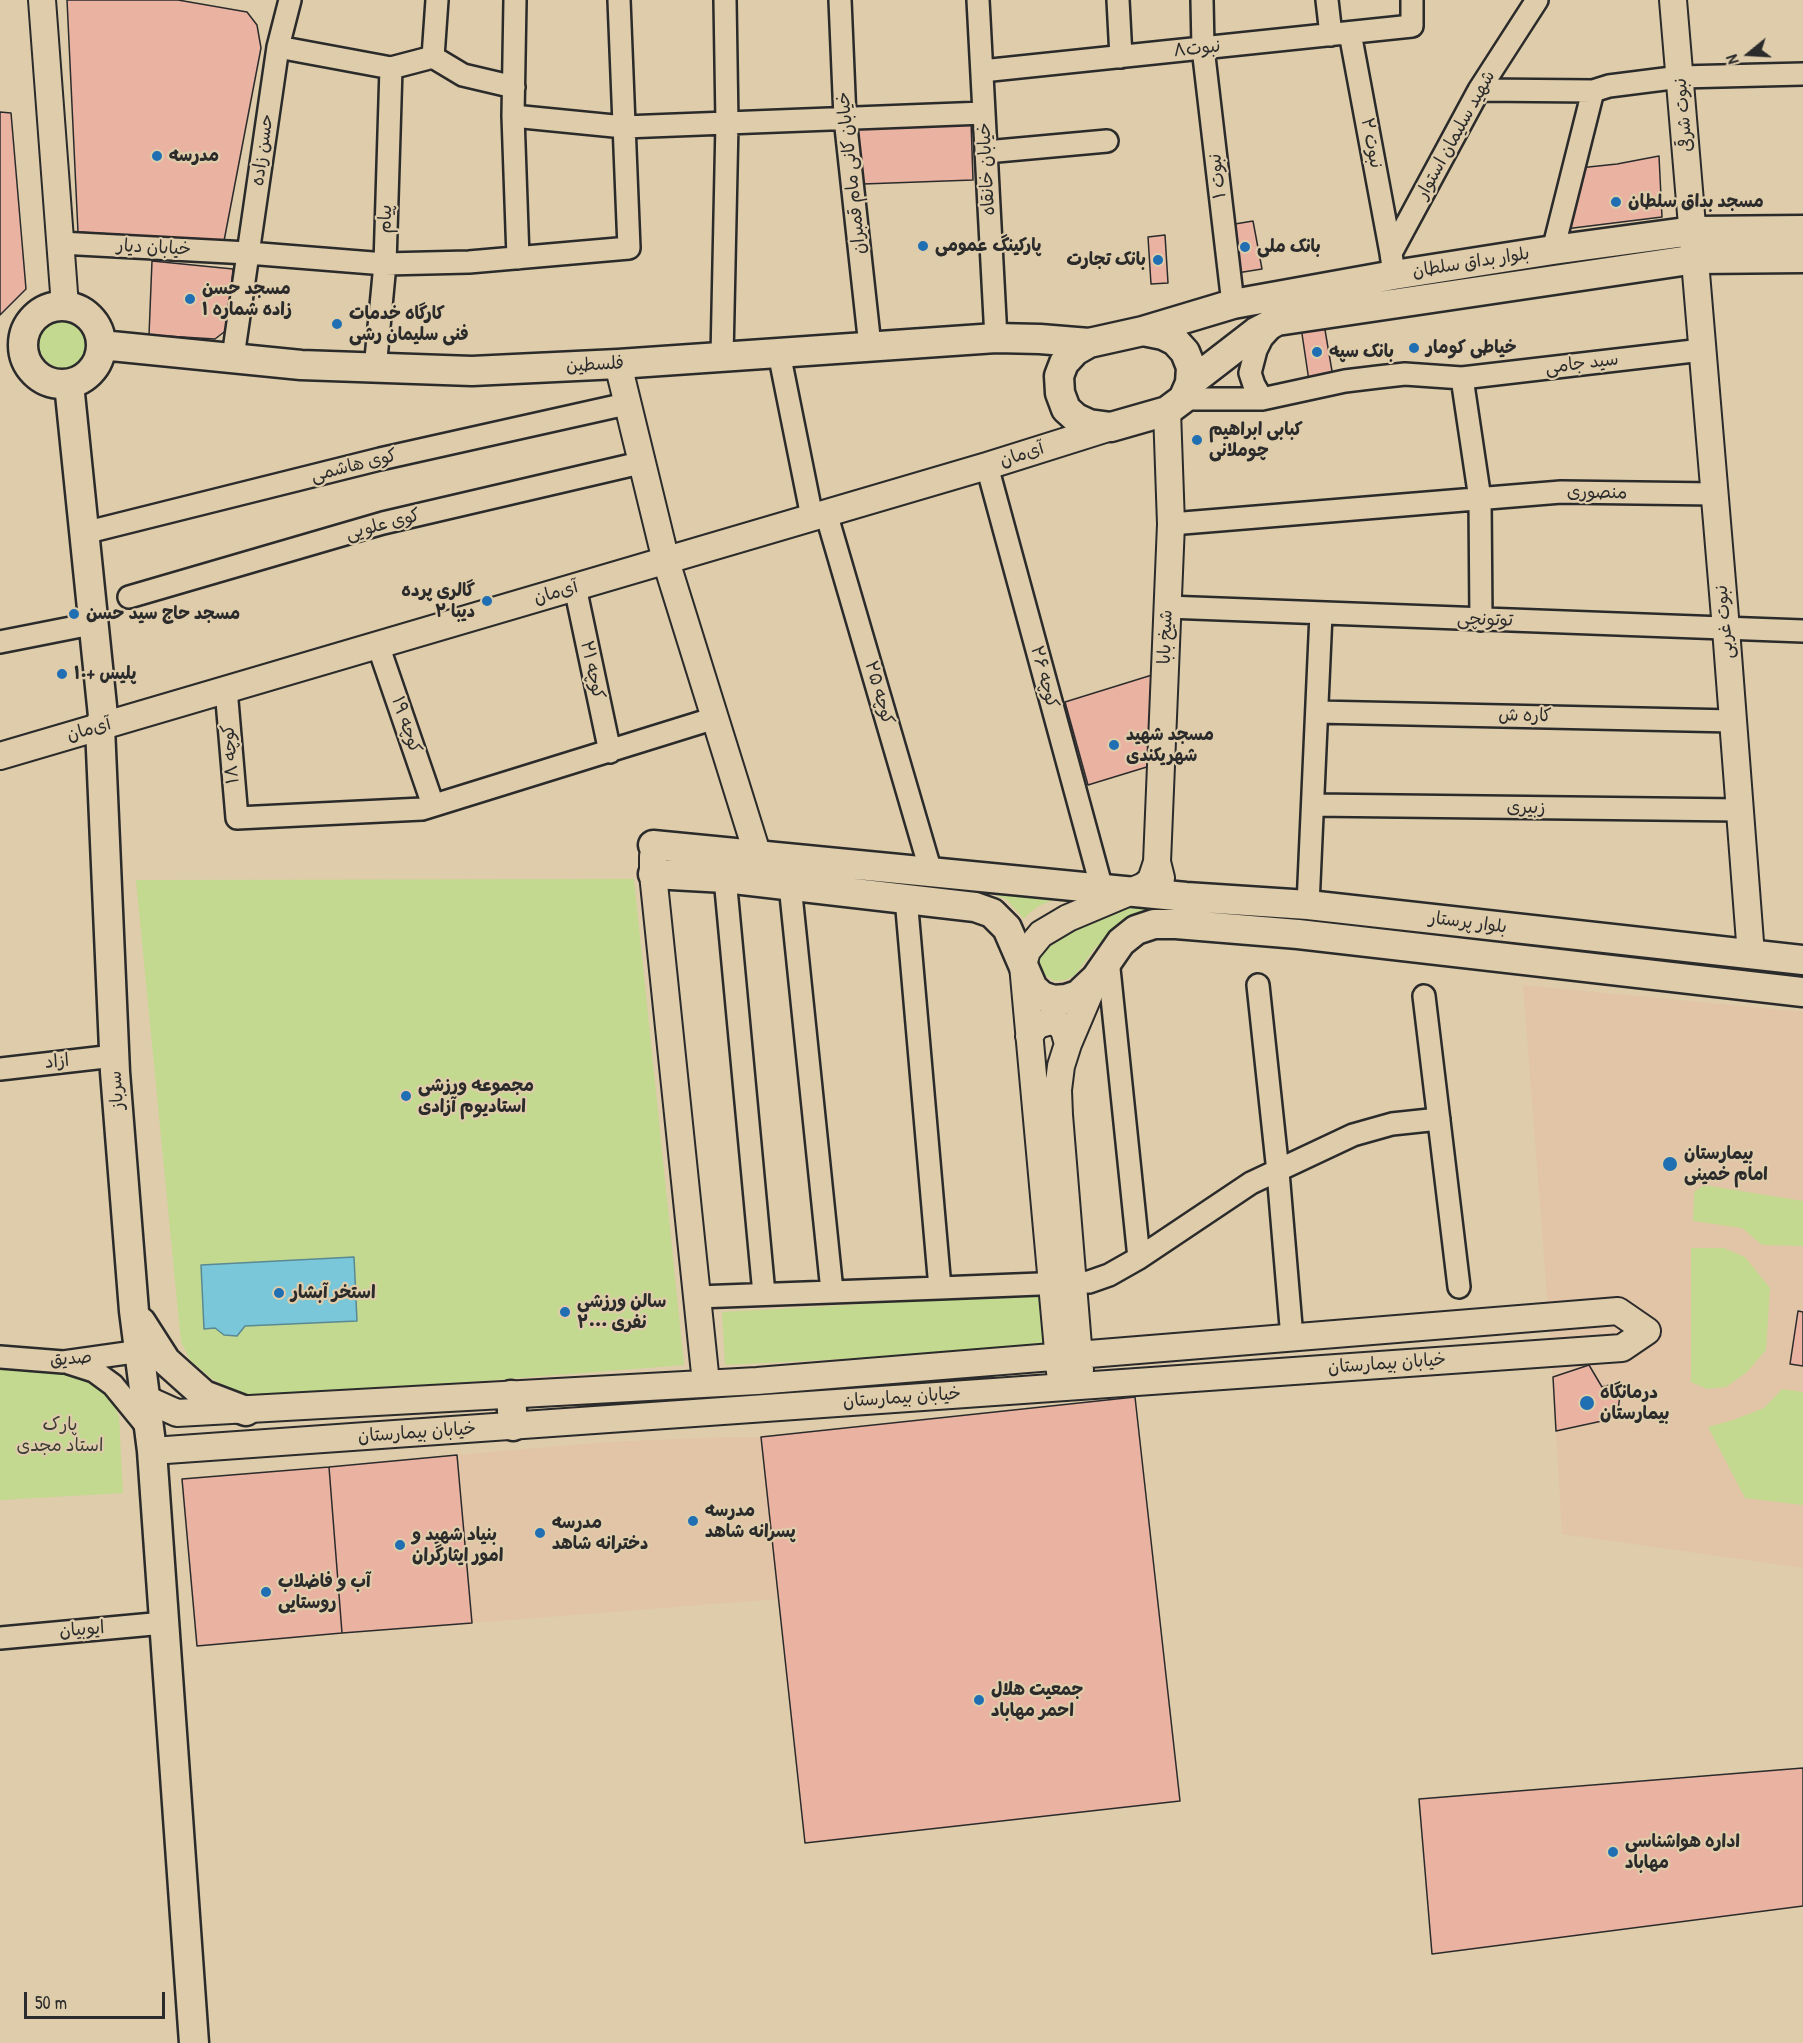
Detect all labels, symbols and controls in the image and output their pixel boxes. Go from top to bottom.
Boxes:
north arrow [1719,24,1779,84]
street label: نبوت۸ [1172,36,1222,62]
text: N [1720,52,1744,67]
street label: شهید سلیمان استوار [1412,67,1500,203]
street label: نبوت شرقی [1670,77,1698,153]
street label: خیابان کانی مام قمبران [833,91,871,255]
street label: حسن زاده [247,113,279,187]
street label: نبوت ۲ [1356,116,1386,170]
street label: خیابان خانقاه [974,122,1000,216]
place label: مدرسه [169,145,219,167]
marker: مدرسه [150,149,164,163]
street label: نبوت ۱ [1205,152,1231,200]
place label: مسجد بداق سلطان [1628,191,1764,213]
marker: مسجد بداق سلطان [1609,195,1623,209]
street label: پیام [375,204,397,234]
street label: خیابان دیار [116,235,192,261]
place label: پارکینگ عمومی [935,235,1041,257]
place label: بانک ملی [1257,236,1321,258]
marker: پارکینگ عمومی [916,239,930,253]
marker: بانک ملی [1238,240,1252,254]
street label: بلوار بداق سلطان [1411,243,1531,283]
place label: بانک تجارت [1066,249,1146,271]
marker: بانک تجارت [1151,253,1165,267]
place label: مسجد حسن زاده شماره ۱ [202,278,292,320]
marker: مسجد حسن زاده شماره ۱ [183,292,197,306]
place label: کارگاه خدمات فنی سلیمان رشی [349,303,469,346]
marker: کارگاه خدمات فنی سلیمان رشی [330,317,344,331]
place label: خیاطی کومار [1426,337,1517,359]
place label: بانک سپه [1329,341,1394,363]
marker: خیاطی کومار [1407,341,1421,355]
marker: بانک سپه [1310,345,1324,359]
street label: سید جامی [1544,349,1620,379]
street label: فلسطین [566,353,624,377]
place label: کبابی ابراهیم چوملانی [1209,419,1303,462]
marker: کبابی ابراهیم چوملانی [1190,433,1204,447]
street label: آی‌مان [997,438,1047,472]
street label: کوی هاشمی [309,445,399,487]
street label: منصوری [1567,482,1627,504]
street label: کوی علویی [343,505,423,545]
street label: آی‌مان [531,576,581,610]
place label: گالری پرده دیبا ۲ [401,580,475,622]
street label: نبوت غربی [1711,584,1739,660]
marker: گالری پرده دیبا ۲ [480,594,494,608]
place label: مسجد حاج سید حسن [86,603,240,625]
marker: مسجد حاج سید حسن [67,607,81,621]
street label: توتونچی [1456,608,1514,632]
street label: شیخ بابا [1154,609,1178,665]
street label: کوچه ۲۱ [575,639,609,701]
street label: کوچه ۲۶ [1025,643,1063,711]
street label: کوچه ۲۵ [860,659,898,727]
place label: پلیس +۱۰ [74,663,136,685]
marker: پلیس +۱۰ [55,667,69,681]
street label: کوچه ۱۹ [386,694,426,756]
street label: کاره ش [1498,705,1552,727]
street label: آی‌مان [64,713,114,747]
street label: کوچه ۱۸ [218,723,244,785]
place label: مسجد شهید شهریکندی [1126,724,1214,766]
marker: مسجد شهید شهریکندی [1107,738,1121,752]
street label: زبیری [1506,797,1546,819]
street label: بلوار پرستار [1428,908,1508,938]
street label: ازاد [44,1050,70,1074]
street label: سرباز [105,1070,129,1110]
place label: مجموعه ورزشی استادیوم آزادی [418,1075,534,1118]
marker: مجموعه ورزشی استادیوم آزادی [399,1089,413,1103]
place label: بیمارستان امام خمینی [1684,1143,1768,1186]
marker: بیمارستان امام خمینی [1661,1155,1679,1173]
place label: استخر آبشار [291,1282,376,1304]
marker: استخر آبشار [272,1286,286,1300]
place label: سالن ورزشی ۲۰۰۰ نفری [577,1291,666,1334]
marker: سالن ورزشی ۲۰۰۰ نفری [558,1305,572,1319]
street label: صدیق [49,1347,93,1371]
street label: خیابان بیمارستان [1327,1349,1447,1379]
place label: درمانگاه بیمارستان [1600,1382,1669,1424]
street label: خیابان بیمارستان [842,1383,962,1413]
marker: درمانگاه بیمارستان [1578,1394,1596,1412]
park label: پارک استاد مجدی [17,1414,103,1456]
street label: خیابان بیمارستان [357,1418,477,1448]
place label: مدرسه پسرانه شاهد [705,1500,796,1543]
place label: مدرسه دخترانه شاهد [552,1512,648,1555]
marker: مدرسه پسرانه شاهد [686,1514,700,1528]
place label: بنیاد شهید و امور ایثارگران [412,1524,503,1567]
marker: مدرسه دخترانه شاهد [533,1526,547,1540]
marker: بنیاد شهید و امور ایثارگران [393,1538,407,1552]
place label: آب و فاضلاب روستایی [278,1571,371,1614]
marker: آب و فاضلاب روستایی [259,1585,273,1599]
street label: ایوبیان [58,1617,106,1643]
place label: جمعیت هلال احمر مهاباد [991,1679,1083,1722]
marker: جمعیت هلال احمر مهاباد [972,1693,986,1707]
place label: اداره هواشناسی مهاباد [1625,1831,1740,1874]
marker: اداره هواشناسی مهاباد [1606,1845,1620,1859]
scale bar [27,1980,168,2018]
text: 50 m [35,1990,67,2015]

